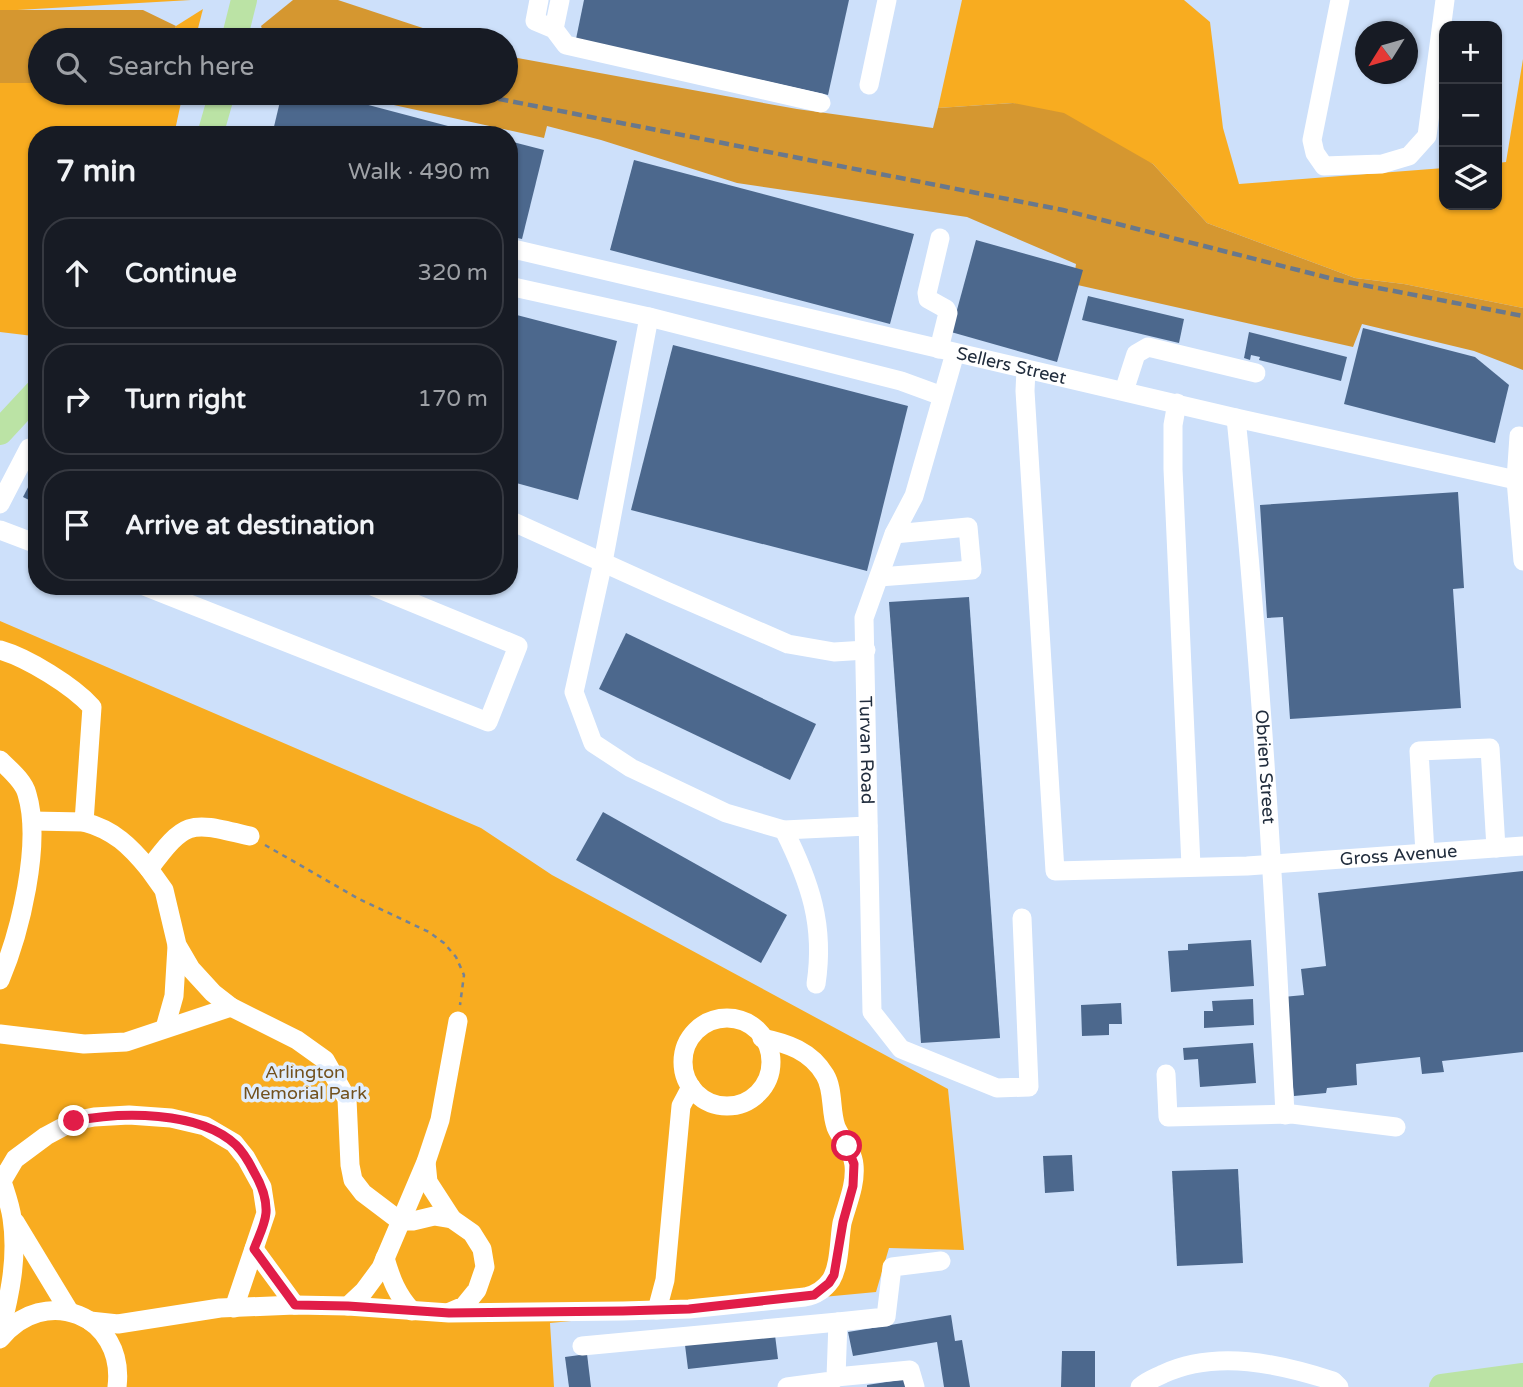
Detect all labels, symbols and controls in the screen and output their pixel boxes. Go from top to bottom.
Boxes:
north arrow [1355,21,1418,84]
map controls [1439,21,1502,210]
button: + [1439,21,1502,84]
search box [28,28,518,105]
icon: search [52,48,90,86]
text: Search here [108,51,254,82]
button: − [1439,84,1502,147]
button: layers [1439,147,1502,210]
text: 7 min [56,153,136,190]
text: Walk · 490 m [348,158,490,186]
icon: ahead [58,254,96,292]
text: Continue [125,258,237,289]
text: 320 m [418,259,488,287]
street label: Sellers Street [954,342,1069,389]
icon: right [58,380,96,418]
text: Turn right [125,384,246,415]
text: 170 m [418,385,488,413]
icon: arrive [58,506,96,544]
text: Arrive at destination [125,510,375,541]
street label: Turvan Road [855,696,879,804]
street label: Obrien Street [1250,709,1280,825]
street label: Gross Avenue [1339,840,1458,870]
park label: Arlington Memorial Park [243,1061,367,1104]
route end [58,1105,89,1136]
route start [831,1130,862,1161]

